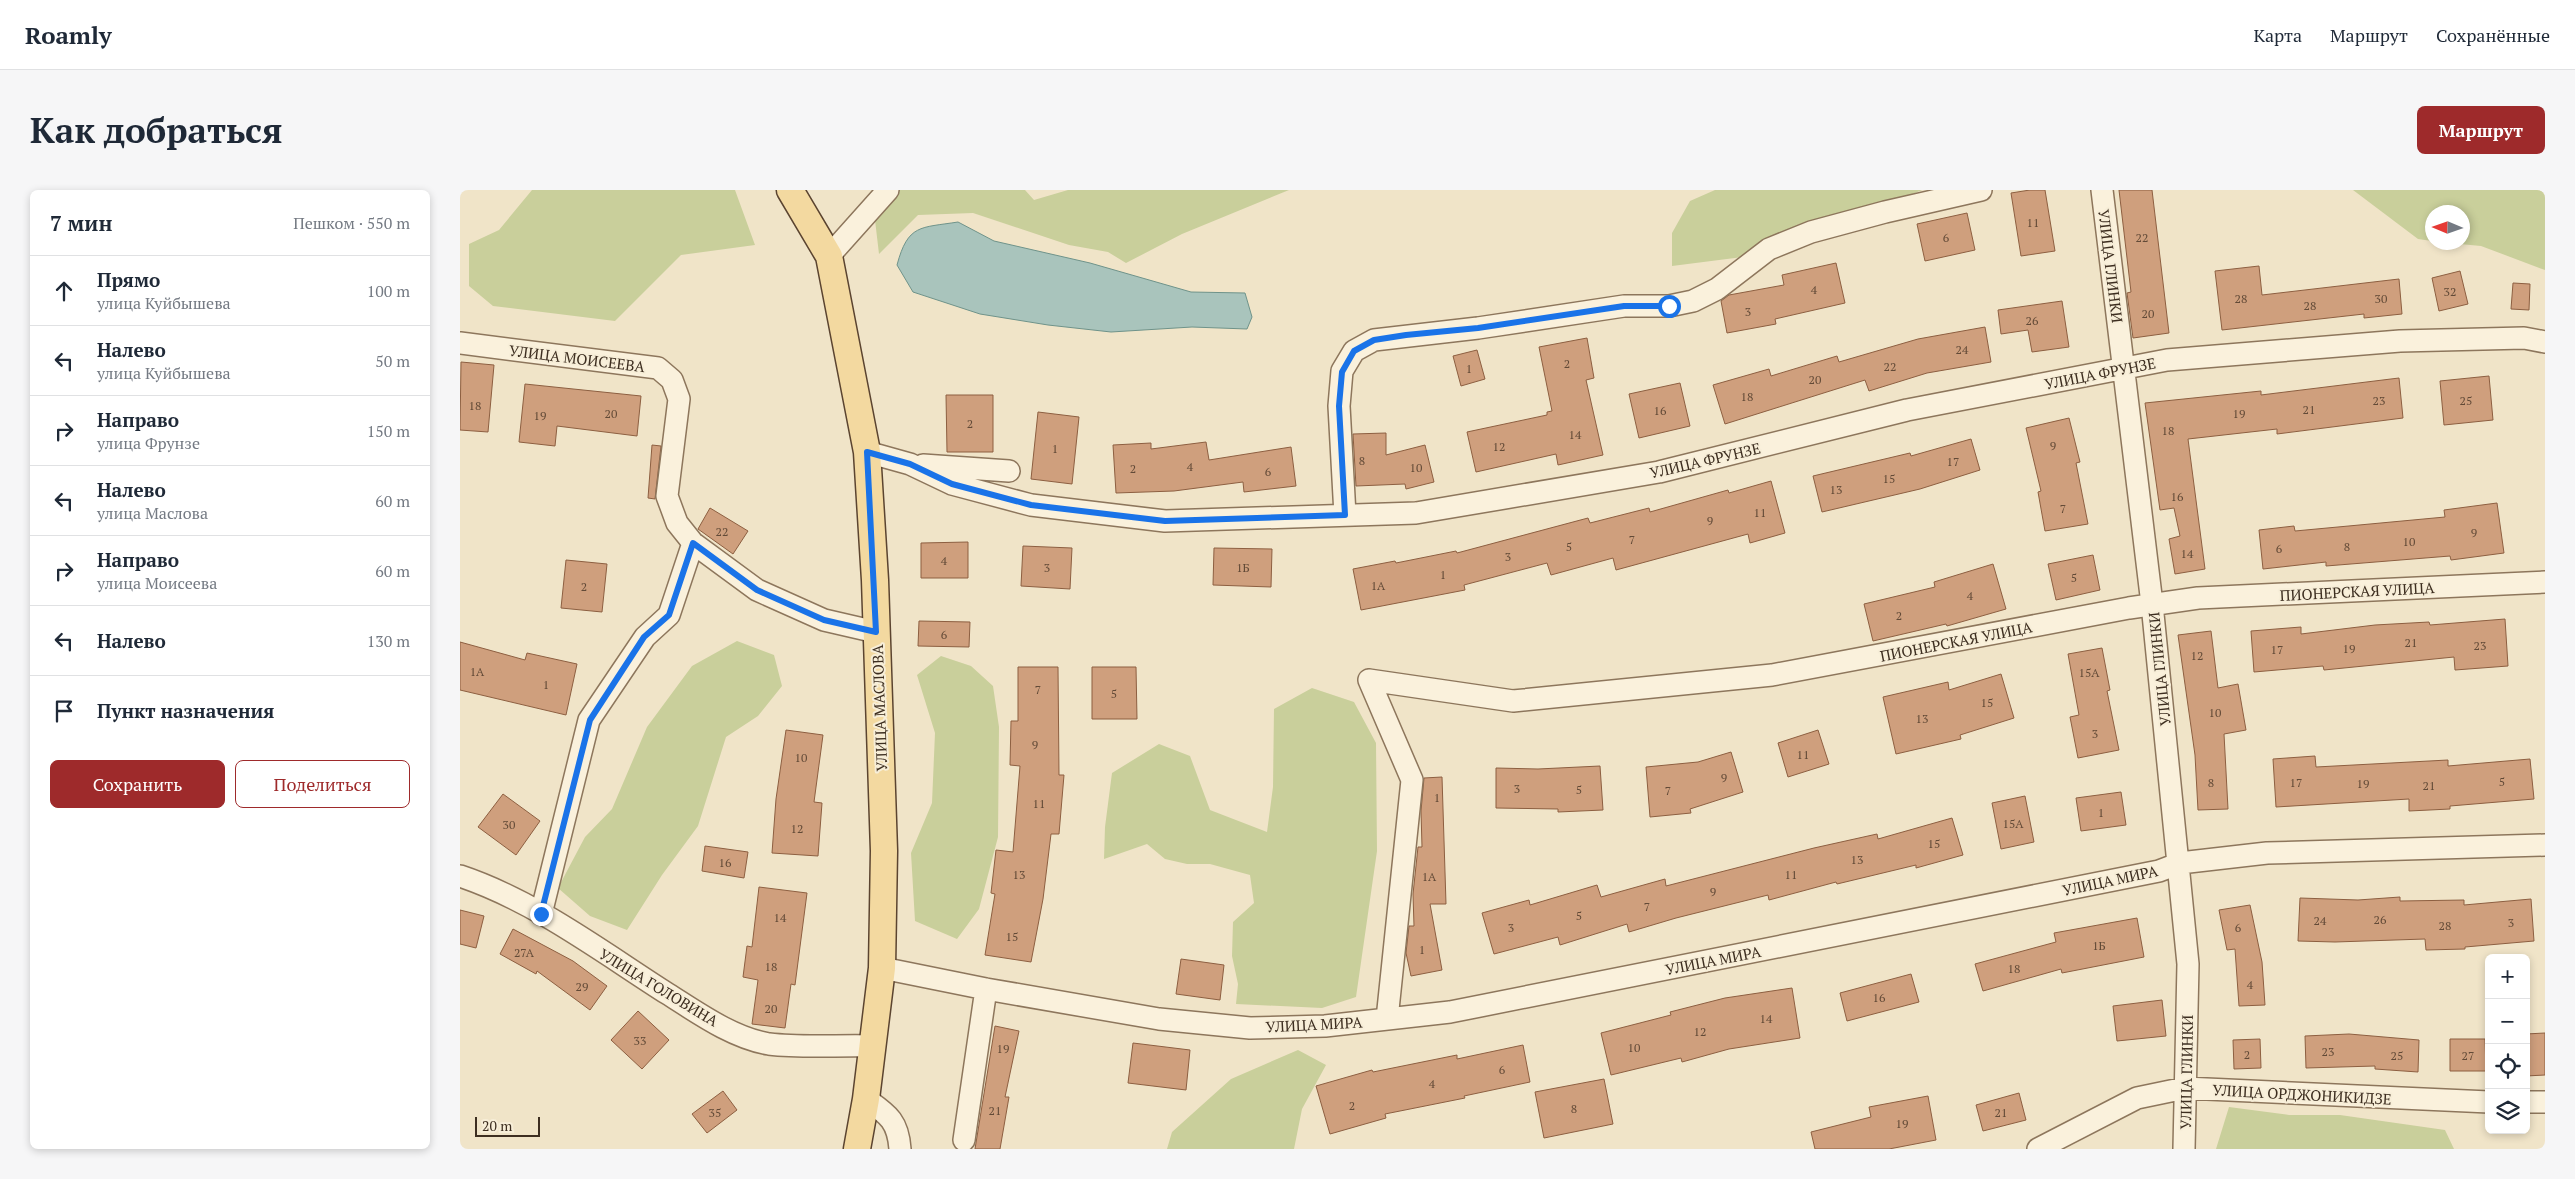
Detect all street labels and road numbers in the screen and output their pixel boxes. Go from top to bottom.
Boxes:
street label: УЛИЦА ГЛИНКИ [2094,208,2128,324]
street label: УЛИЦА МОИСЕЕВА [508,340,647,376]
street label: УЛИЦА ФРУНЗЕ [2043,352,2157,394]
street label: УЛИЦА ФРУНЗЕ [1648,438,1762,482]
street label: ПИОНЕРСКАЯ УЛИЦА [2279,577,2436,605]
street label: УЛИЦА ГЛИНКИ [2143,611,2175,727]
street label: ПИОНЕРСКАЯ УЛИЦА [1878,616,2035,666]
street label: УЛИЦА МАСЛОВА [867,643,891,772]
street label: УЛИЦА МИРА [2060,860,2160,900]
street label: УЛИЦА МИРА [1663,941,1763,979]
street label: УЛИЦА ГОЛОВИНА [596,944,723,1031]
street label: УЛИЦА МИРА [1265,1011,1364,1037]
street label: УЛИЦА ГЛИНКИ [2175,1015,2197,1129]
street label: УЛИЦА ОРДЖОНИКИДЗЕ [2212,1079,2392,1109]

